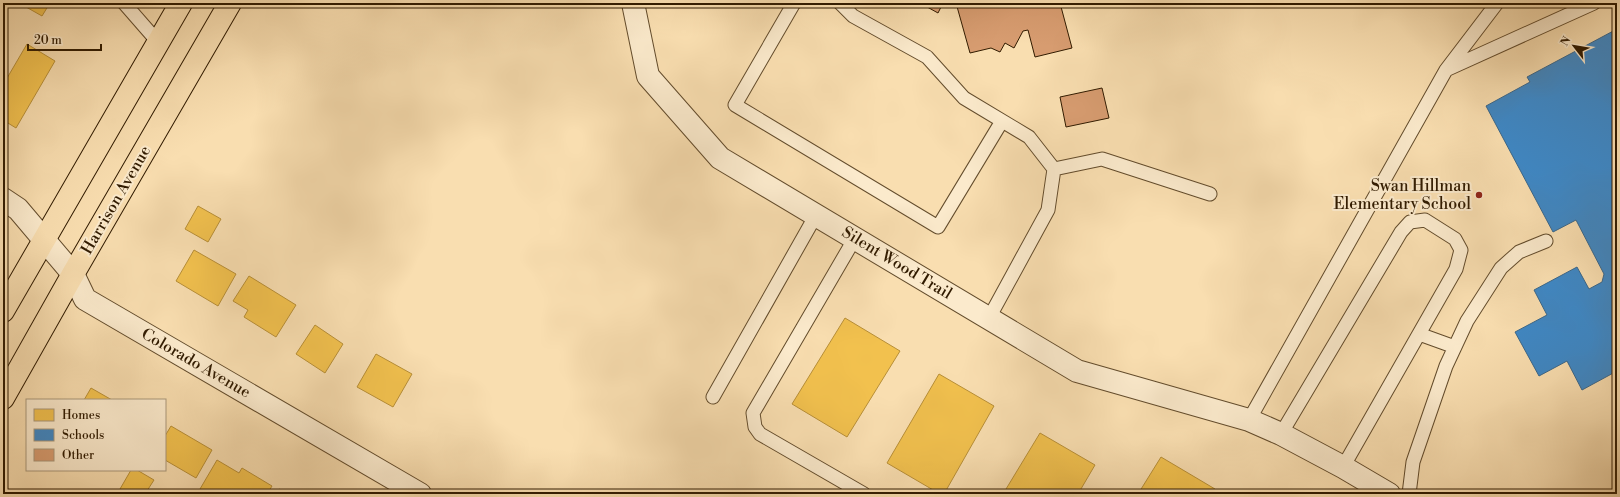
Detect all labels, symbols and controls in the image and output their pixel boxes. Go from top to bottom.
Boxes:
scale bar [28,26,101,52]
north arrow [1554,26,1594,66]
text: 20 m [34,33,62,48]
text: N [1558,34,1575,49]
street label: Harrison Avenue [77,142,155,258]
place label: Swan Hillman Elementary School [1334,176,1471,214]
marker: Swan Hillman Elementary School [1474,190,1484,200]
street label: Silent Wood Trail [838,222,956,304]
street label: Colorado Avenue [138,324,254,402]
legend [26,399,166,471]
text: Homes [62,408,100,423]
text: Schools [62,428,104,443]
text: Other [62,448,94,463]

